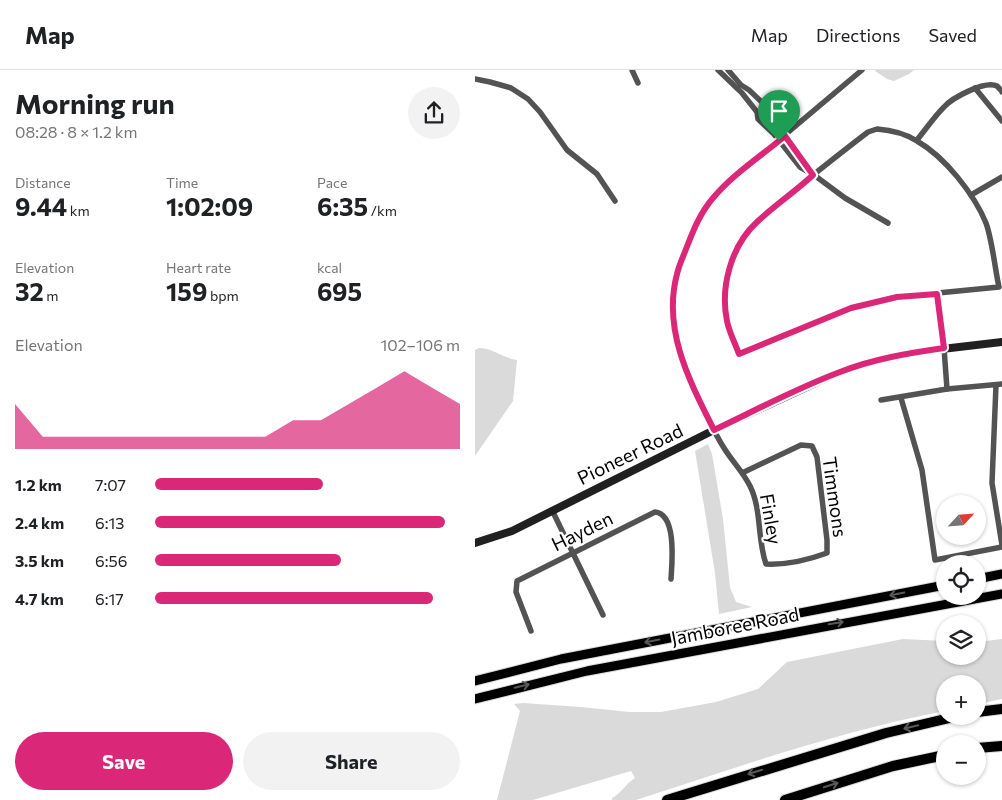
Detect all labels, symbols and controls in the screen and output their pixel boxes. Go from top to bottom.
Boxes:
text: Map [25,20,75,49]
text: Map [751,24,788,46]
text: Directions [816,24,900,46]
text: Saved [928,24,977,46]
text: Morning run [15,86,175,120]
button: share [408,87,460,139]
pin [758,90,800,141]
icon: arrive [765,97,793,125]
text: 08:28 · 8 × 1.2 km [15,122,137,141]
text: Distance [15,174,71,191]
text: Time [166,174,198,191]
text: Pace [317,174,347,191]
text: 9.44 [15,191,67,221]
text: 1:02:09 [166,191,253,221]
text: 6:35 [317,191,368,221]
text: km [67,202,90,219]
text: /km [368,202,397,219]
text: Elevation [15,259,74,276]
text: Heart rate [166,259,231,276]
text: kcal [317,259,342,276]
text: 32 [15,276,44,306]
text: 159 [166,276,207,306]
text: 695 [317,276,362,306]
text: m [44,287,59,304]
text: bpm [207,287,239,304]
text: Elevation [15,335,83,354]
text: 102–106 m [380,335,460,354]
street label: Pioneer Road [573,418,686,489]
street label: Timmons [818,455,853,539]
text: 1.2 km [15,475,62,494]
text: 7:07 [95,475,126,494]
street label: Finley [756,492,787,546]
north arrow [936,495,986,545]
map controls [936,495,986,785]
street label: Hayden [547,506,616,555]
text: 2.4 km [15,513,64,532]
text: 6:13 [95,513,124,532]
text: 3.5 km [15,551,64,570]
text: 6:56 [95,551,127,570]
button: locate [936,555,986,605]
text: 4.7 km [15,589,64,608]
text: 6:17 [95,589,124,608]
one-way arrow [890,590,906,600]
street label: Jamboree Road [669,602,801,649]
button: layers [936,615,986,665]
one-way arrow [827,618,843,628]
one-way arrow [644,637,660,647]
button: + [936,675,986,725]
one-way arrow [514,681,530,690]
one-way arrow [903,723,919,732]
button: Save [15,732,233,790]
button: Share [243,732,460,790]
button: − [936,735,986,785]
one-way arrow [747,768,763,778]
one-way arrow [823,780,839,790]

